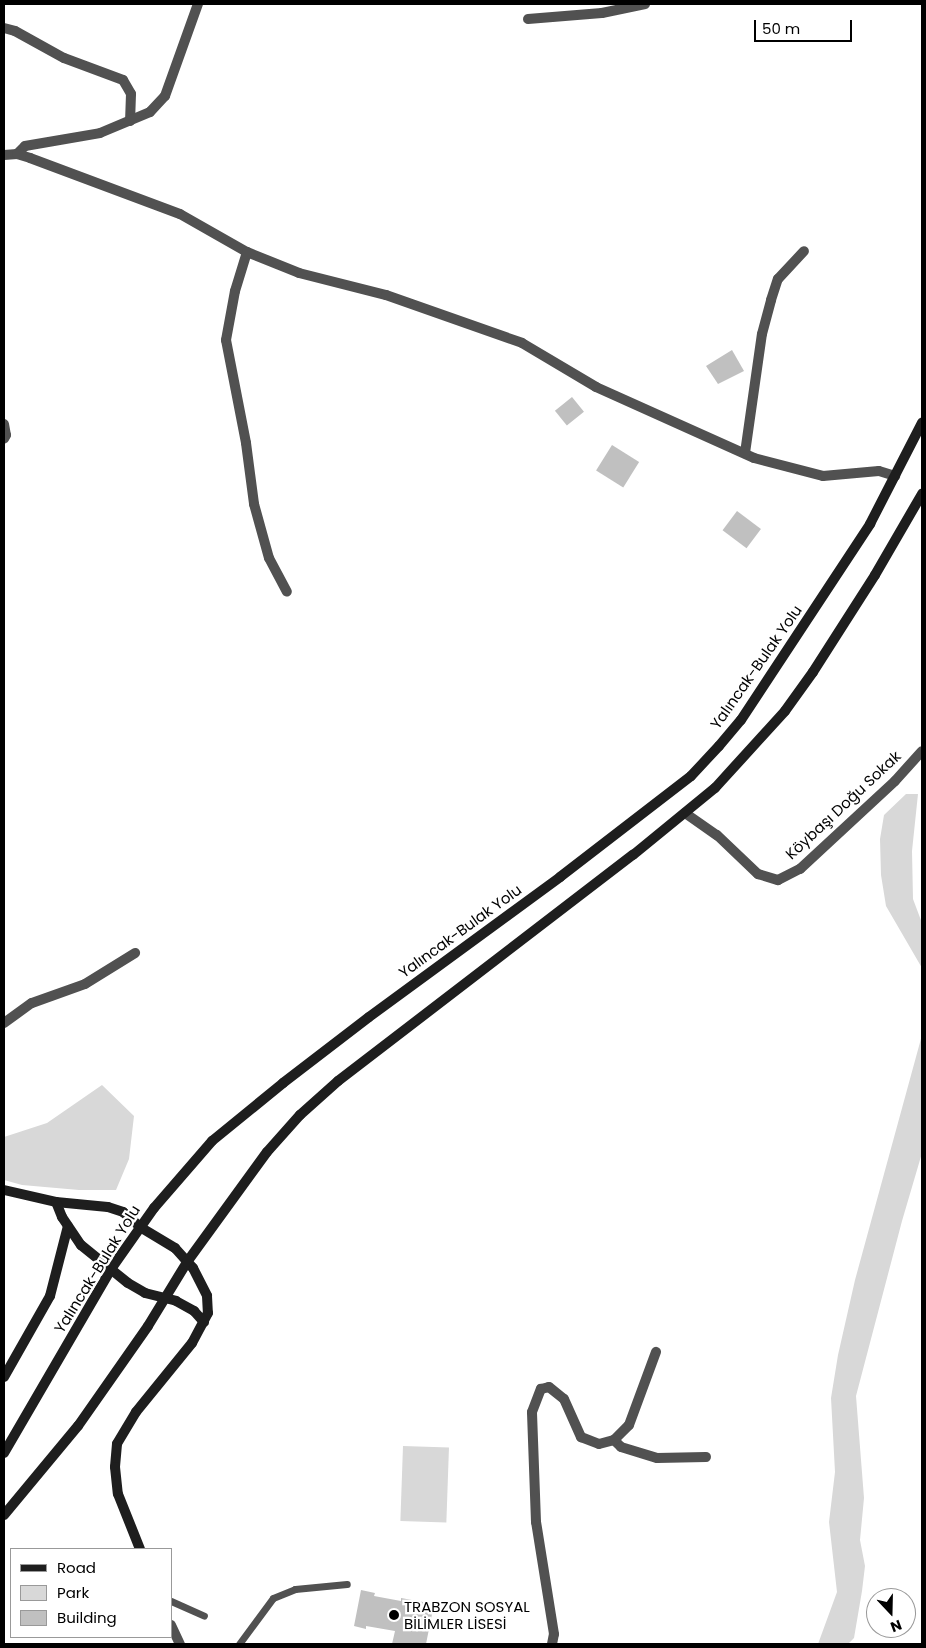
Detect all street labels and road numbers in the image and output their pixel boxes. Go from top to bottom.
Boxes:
street label: Yalıncak-Bulak Yolu [706,602,806,732]
street label: Köybaşı Doğu Sokak [782,747,904,863]
street label: Yalıncak-Bulak Yolu [395,880,525,982]
street label: Yalıncak-Bulak Yolu [50,1202,144,1336]

